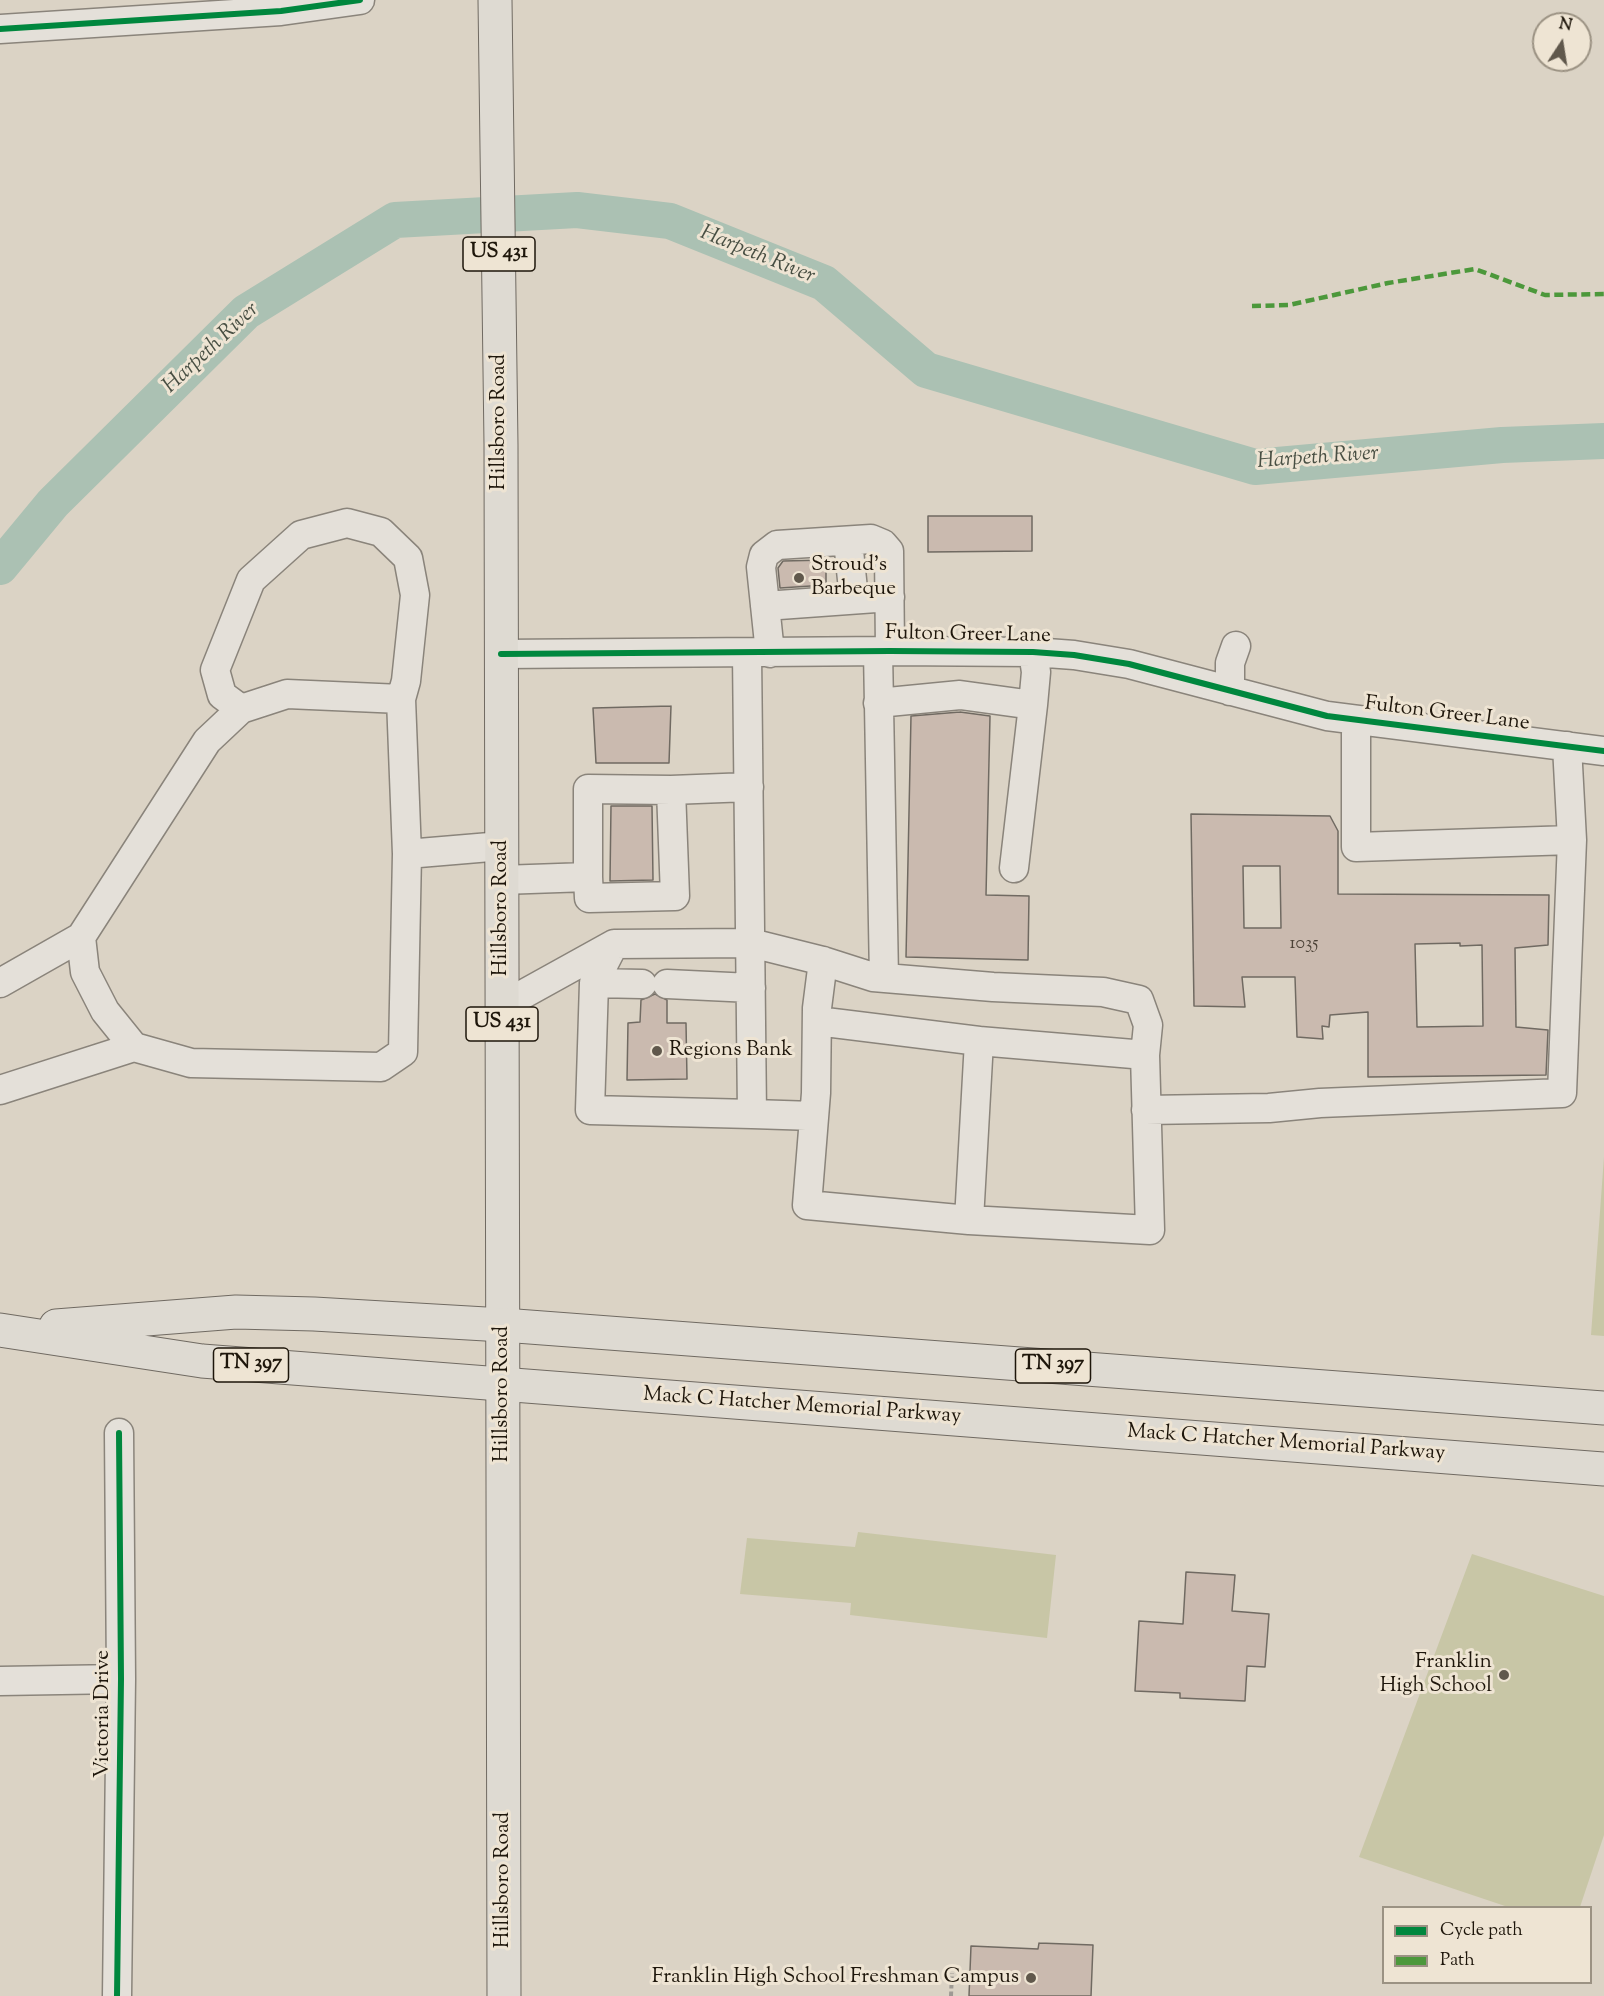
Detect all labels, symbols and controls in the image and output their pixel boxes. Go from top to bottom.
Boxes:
north arrow [1532,12,1592,72]
text: N [1557,13,1574,38]
water label: Harpeth River [696,221,818,291]
road number: US 431 [463,237,535,271]
water label: Harpeth River [159,298,265,400]
street label: Hillsboro Road [487,354,513,490]
water label: Harpeth River [1256,442,1380,476]
place label: Stroud's Barbeque [811,553,896,603]
marker: Stroud's Barbeque [792,571,806,585]
street label: Fulton Greer Lane [885,622,1051,650]
street label: Fulton Greer Lane [1363,692,1531,738]
street label: Hillsboro Road [489,840,515,976]
house number: 1035 [1290,934,1318,956]
road number: US 431 [466,1007,538,1041]
place label: Regions Bank [669,1038,793,1064]
marker: Regions Bank [650,1044,664,1058]
street label: Hillsboro Road [490,1326,516,1462]
road number: TN 397 [214,1348,288,1382]
road number: TN 397 [1016,1349,1090,1383]
street label: Mack C Hatcher Memorial Parkway [642,1383,962,1431]
street label: Mack C Hatcher Memorial Parkway [1126,1420,1446,1468]
street label: Victoria Drive [91,1650,117,1778]
place label: Franklin High School [1380,1650,1492,1700]
marker: Franklin High School [1497,1668,1511,1682]
street label: Hillsboro Road [491,1812,517,1948]
legend [1382,1906,1592,1984]
text: Cycle path [1440,1918,1523,1944]
text: Path [1440,1948,1475,1974]
place label: Franklin High School Freshman Campus [652,1965,1019,1991]
marker: Franklin High School Freshman Campus [1024,1971,1038,1985]

